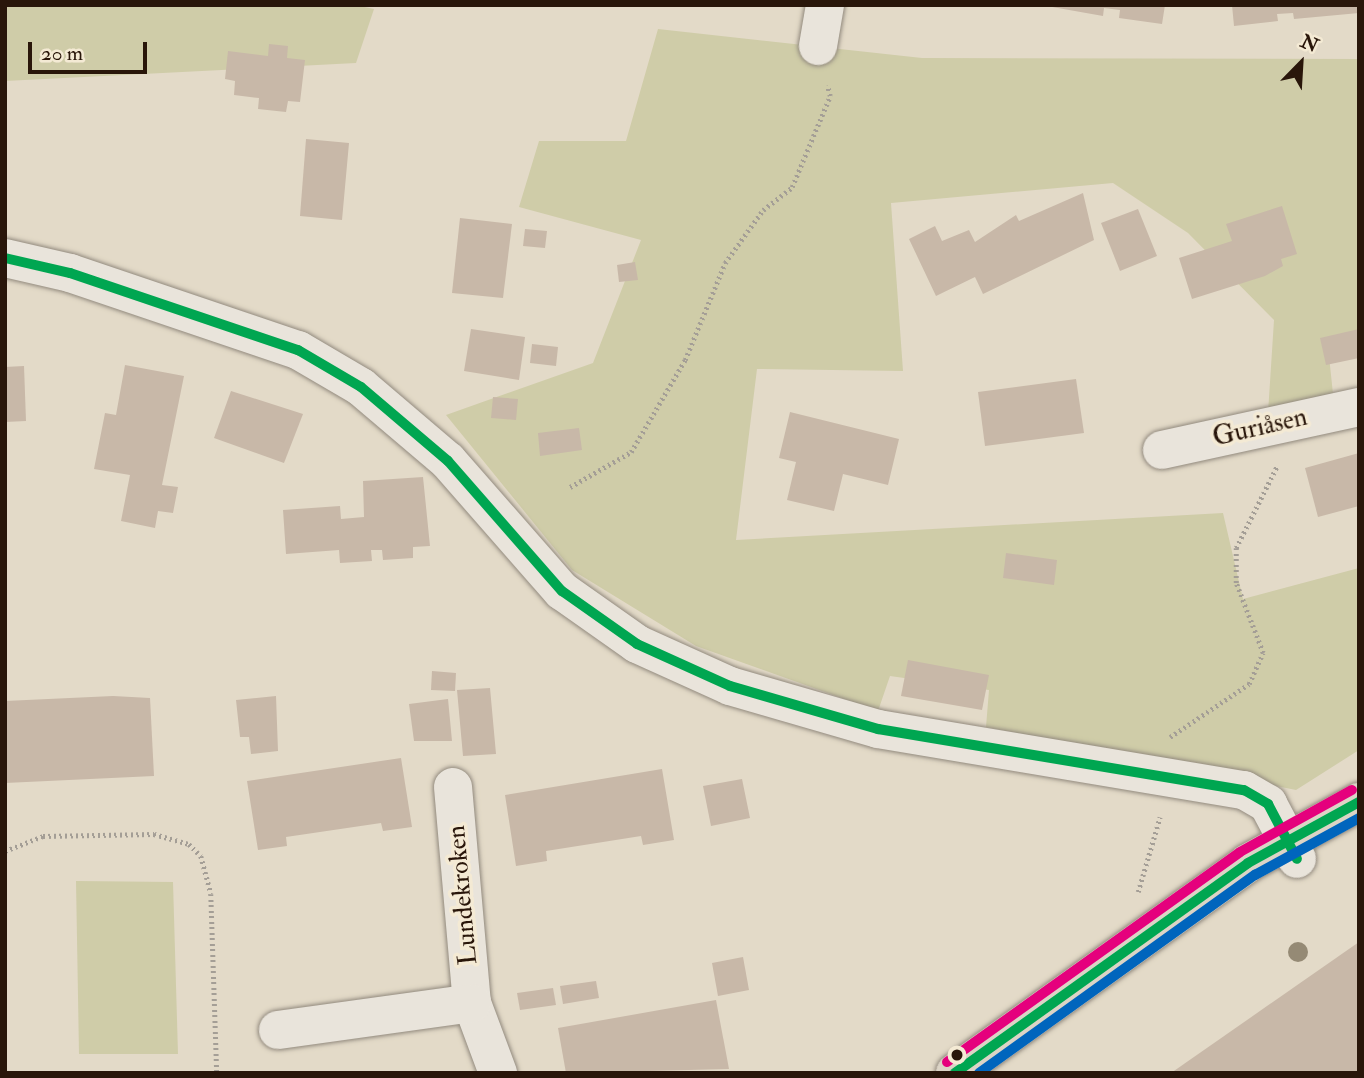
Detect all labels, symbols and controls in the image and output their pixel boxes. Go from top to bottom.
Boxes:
scale bar [32,28,150,72]
north arrow [1266,28,1336,98]
text: N [1297,29,1322,58]
text: 20 m [41,40,83,67]
street label: Guriåsen [1210,402,1310,454]
street label: Lundekroken [441,824,485,966]
unlabelled marker [950,1048,964,1062]

